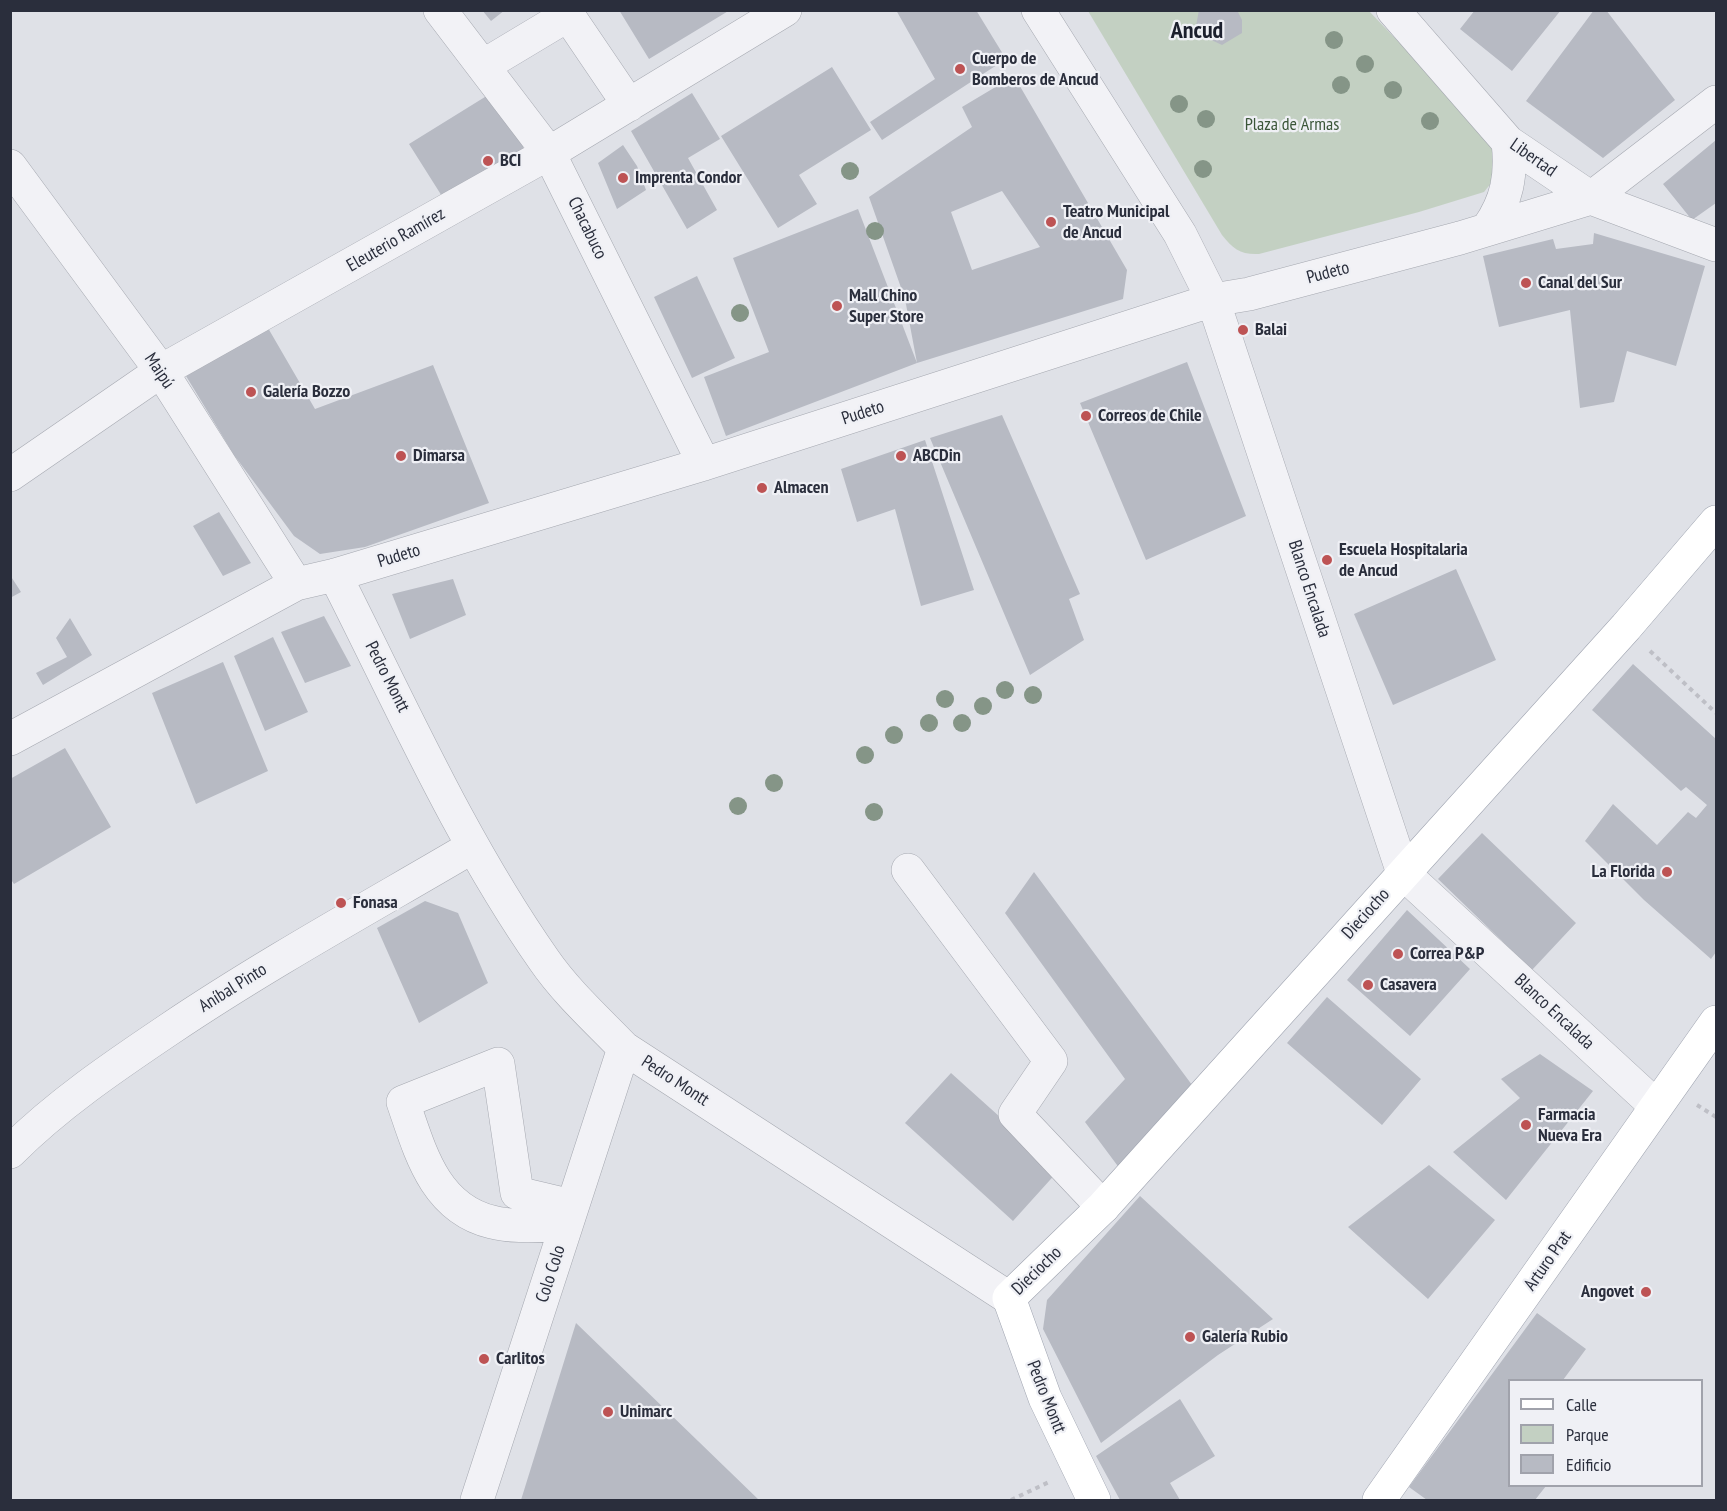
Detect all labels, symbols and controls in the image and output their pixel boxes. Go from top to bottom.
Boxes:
district label: Ancud [1171,17,1223,45]
place label: Cuerpo de Bomberos de Ancud [972,48,1099,90]
marker: Cuerpo de Bomberos de Ancud [953,62,967,76]
park label: Plaza de Armas [1245,114,1339,136]
street label: Libertad [1506,134,1560,182]
place label: BCI [500,150,521,172]
marker: BCI [481,154,495,168]
place label: Imprenta Condor [635,167,742,189]
marker: Imprenta Condor [616,171,630,185]
street label: Chacabuco [563,193,611,263]
place label: Teatro Municipal de Ancud [1063,201,1169,244]
street label: Eleuterio Ramírez [343,203,449,277]
marker: Teatro Municipal de Ancud [1044,215,1058,229]
street label: Pudeto [1304,257,1352,289]
place label: Canal del Sur [1538,272,1622,294]
marker: Canal del Sur [1519,276,1533,290]
place label: Mall Chino Super Store [849,285,924,328]
marker: Mall Chino Super Store [830,299,844,313]
place label: Balai [1255,319,1287,341]
marker: Balai [1236,323,1250,337]
street label: Maipú [139,349,179,393]
place label: Galería Bozzo [263,381,350,403]
marker: Galería Bozzo [244,385,258,399]
street label: Pudeto [839,396,887,430]
place label: Correos de Chile [1098,405,1202,427]
marker: Correos de Chile [1079,409,1093,423]
place label: Dimarsa [413,445,465,467]
place label: ABCDin [913,445,961,467]
marker: Dimarsa [394,449,408,463]
marker: ABCDin [894,449,908,463]
place label: Almacen [774,477,829,499]
marker: Almacen [755,481,769,495]
street label: Blanco Encalada [1283,538,1335,640]
street label: Pudeto [375,539,423,573]
place label: Escuela Hospitalaria de Ancud [1339,539,1468,582]
marker: Escuela Hospitalaria de Ancud [1320,553,1334,567]
street label: Pedro Montt [360,638,414,716]
place label: La Florida [1592,861,1655,883]
marker: La Florida [1660,865,1674,879]
street label: Dieciocho [1338,884,1394,944]
place label: Fonasa [353,892,398,914]
marker: Fonasa [334,896,348,910]
place label: Correa P&P [1410,943,1484,965]
marker: Correa P&P [1391,947,1405,961]
street label: Aníbal Pinto [195,959,271,1017]
street label: Blanco Encalada [1510,970,1598,1054]
place label: Casavera [1380,974,1437,996]
marker: Casavera [1361,978,1375,992]
street label: Pedro Montt [637,1051,713,1111]
place label: Farmacia Nueva Era [1538,1104,1602,1146]
marker: Farmacia Nueva Era [1519,1118,1533,1132]
street label: Arturo Prat [1520,1227,1576,1295]
street label: Dieciocho [1008,1242,1066,1300]
street label: Colo Colo [532,1243,570,1305]
place label: Angovet [1581,1281,1634,1303]
marker: Angovet [1639,1285,1653,1299]
place label: Galería Rubio [1202,1326,1288,1348]
marker: Galería Rubio [1183,1330,1197,1344]
place label: Carlitos [496,1348,545,1370]
marker: Carlitos [477,1352,491,1366]
street label: Pedro Montt [1022,1358,1070,1436]
legend [1508,1379,1703,1487]
text: Calle [1566,1393,1597,1416]
place label: Unimarc [620,1401,672,1423]
marker: Unimarc [601,1405,615,1419]
text: Parque [1566,1423,1609,1446]
text: Edificio [1566,1453,1611,1476]

